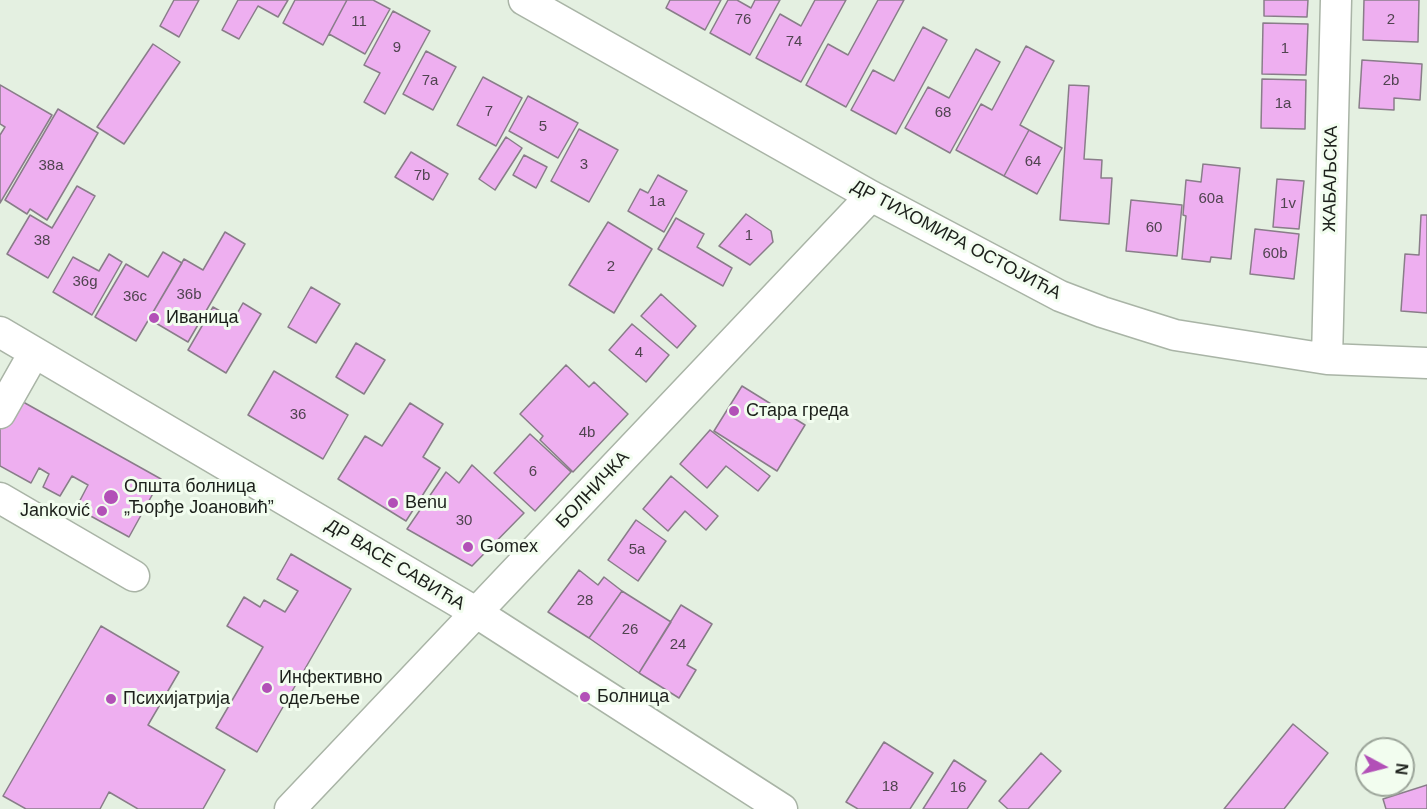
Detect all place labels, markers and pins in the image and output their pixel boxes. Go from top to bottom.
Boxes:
place label: Иваница [166,307,239,329]
marker: Иваница [147,311,161,325]
place label: Стара греда [746,400,849,422]
marker: Стара греда [727,404,741,418]
place label: Општа болница „Ђорђе Јоановић” [124,476,274,518]
marker: Општа болница „Ђорђе Јоановић” [102,488,120,506]
place label: Benu [405,492,447,514]
marker: Benu [386,496,400,510]
place label: Janković [20,500,90,522]
marker: Janković [95,504,109,518]
place label: Gomex [480,536,538,558]
marker: Gomex [461,540,475,554]
place label: Инфективно одељење [279,667,383,710]
marker: Инфективно одељење [260,681,274,695]
place label: Болница [597,686,669,708]
place label: Психијатрија [123,688,230,710]
marker: Болница [578,690,592,704]
marker: Психијатрија [104,692,118,706]

